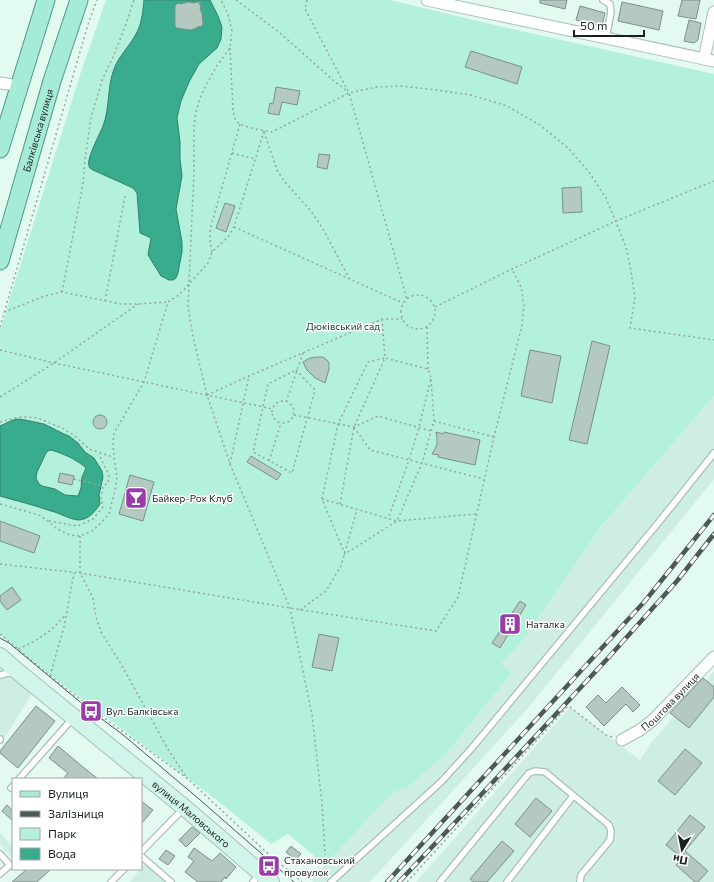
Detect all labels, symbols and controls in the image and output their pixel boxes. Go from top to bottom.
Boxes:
scale bar [574,12,644,38]
text: 50 m [580,18,608,32]
street label: Балківська вулиця [20,87,55,173]
park label: Дюківський сад [306,320,380,332]
bar icon: Байкер-Рок Клуб [123,485,149,511]
place label: Байкер-Рок Клуб [152,492,233,504]
building icon: Наталка [497,611,523,637]
place label: Наталка [526,618,565,630]
street label: Поштова вулиця [638,670,702,733]
bus stop icon: Вул. Балківська [78,698,104,724]
place label: Вул. Балківська [106,705,178,717]
legend [12,778,142,870]
street label: вулиця Маловського [150,778,233,850]
text: Вулиця [48,786,89,800]
text: Залізниця [48,806,104,820]
text: Парк [48,826,77,840]
north arrow [662,830,702,870]
text: Вода [48,846,76,860]
bus stop icon: Стахановський провулок [256,853,282,879]
text: Пн [672,853,688,868]
place label: Стахановський провулок [284,854,355,878]

